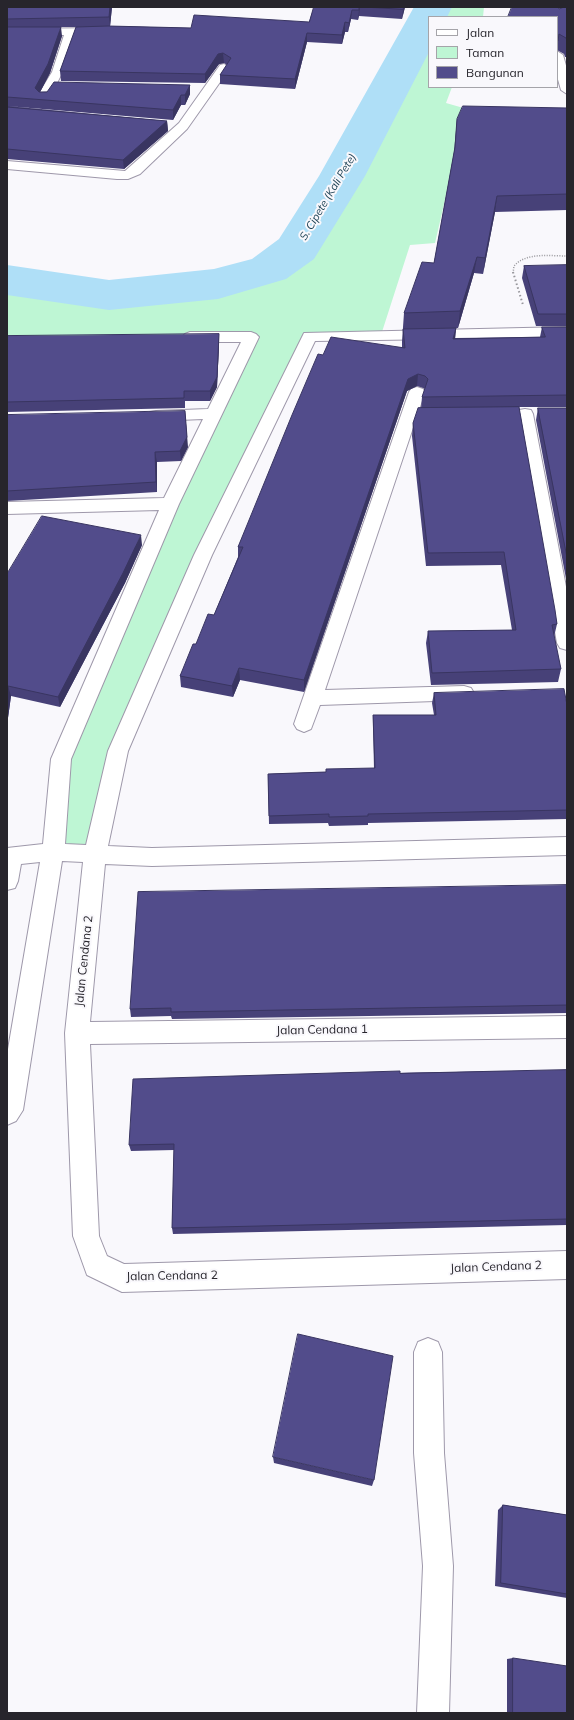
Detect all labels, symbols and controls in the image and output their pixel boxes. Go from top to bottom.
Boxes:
legend [428,16,558,88]
text: Jalan [466,25,494,40]
text: Taman [466,45,504,60]
text: Bangunan [466,65,524,80]
water label: S. Cipete (Kali Pete) [297,151,359,243]
street label: Jalan Cendana 2 [72,915,96,1007]
street label: Jalan Cendana 1 [276,1022,368,1038]
street label: Jalan Cendana 2 [450,1258,542,1276]
street label: Jalan Cendana 2 [126,1268,218,1284]

